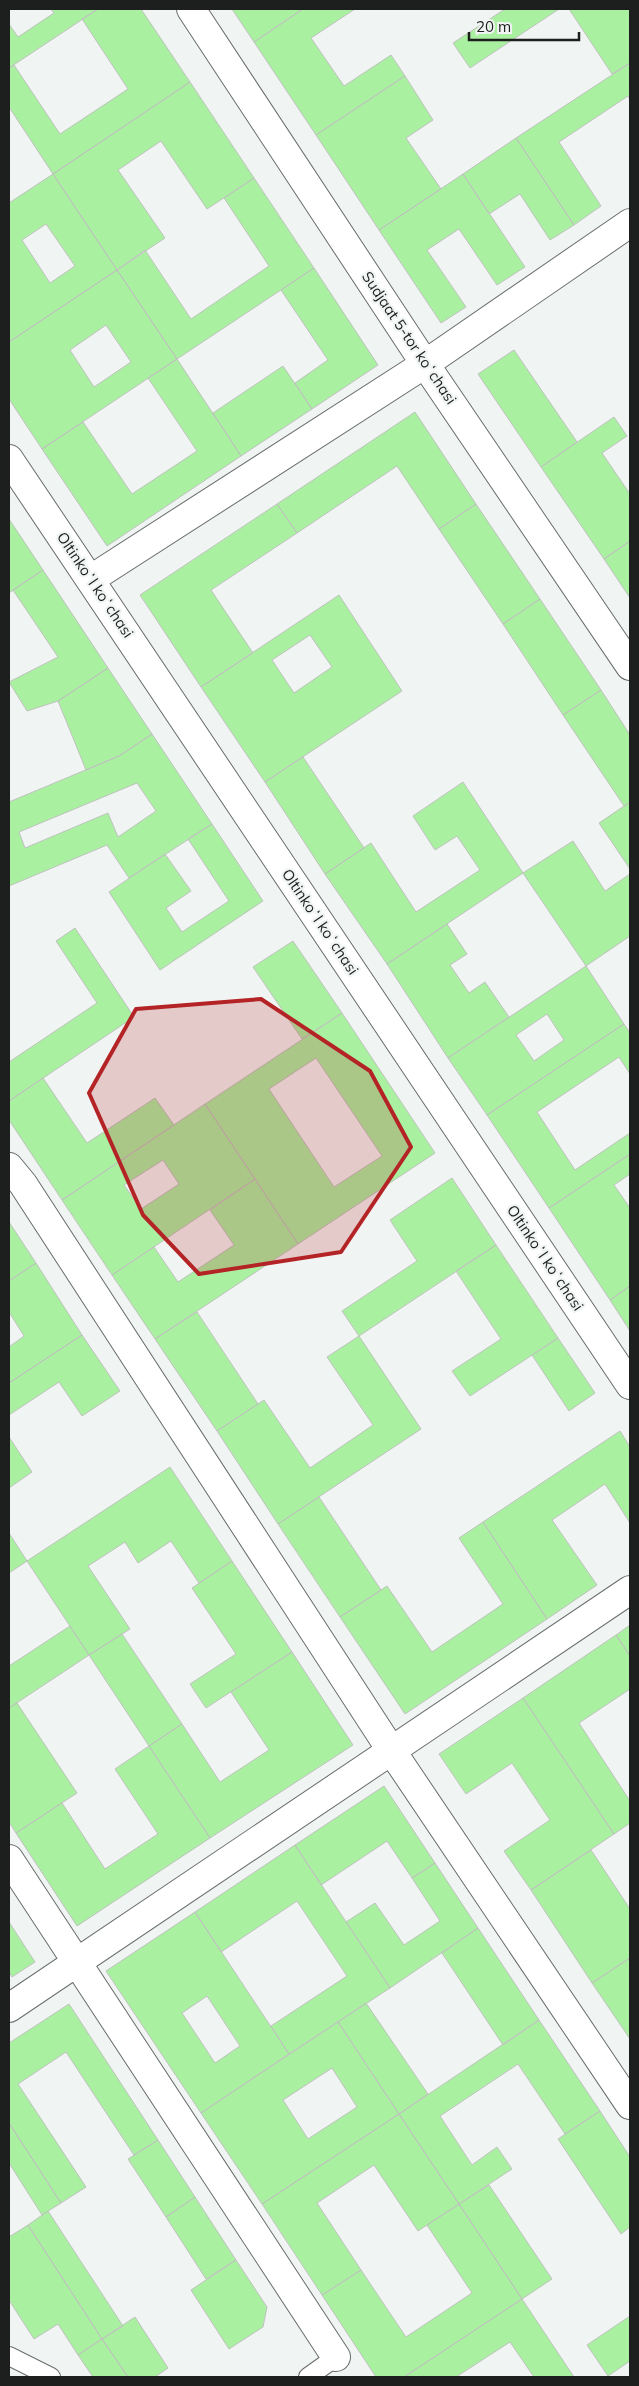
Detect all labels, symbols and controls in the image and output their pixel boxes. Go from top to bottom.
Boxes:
scale bar [469,10,579,42]
text: 20 m [476,17,511,36]
street label: Sudjaat 5-tor koʻchasi [358,268,461,408]
street label: Oltinkoʻl koʻchasi [53,528,138,641]
street label: Oltinkoʻl koʻchasi [278,865,363,978]
street label: Oltinkoʻl koʻchasi [503,1201,588,1314]

